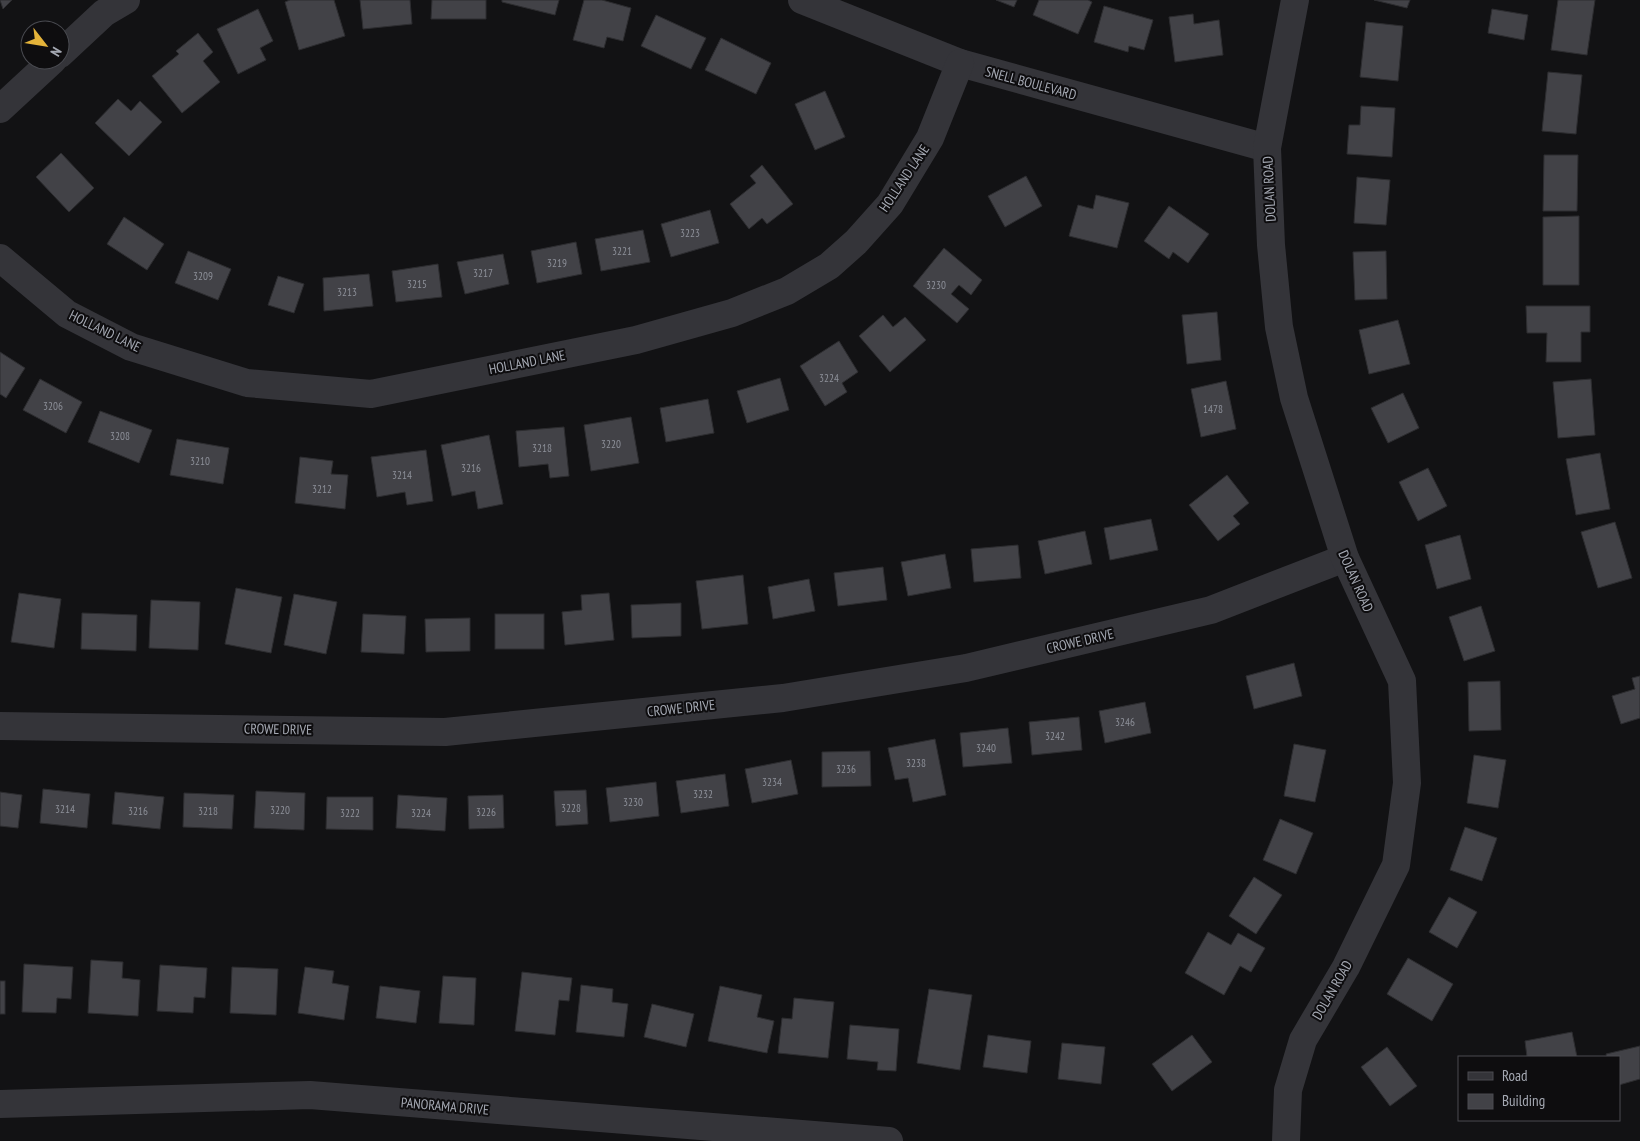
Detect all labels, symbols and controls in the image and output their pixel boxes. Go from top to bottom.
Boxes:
north arrow [20,20,70,70]
text: N [46,44,66,60]
street label: SNELL BOULEVARD [983,62,1079,104]
street label: HOLLAND LANE [875,141,933,215]
street label: DOLAN ROAD [1258,156,1280,222]
house number: 3223 [680,226,700,240]
house number: 3221 [612,244,632,258]
house number: 3219 [547,256,567,270]
house number: 3217 [473,266,493,280]
house number: 3209 [193,269,213,283]
house number: 3215 [407,277,427,291]
house number: 3230 [926,278,946,292]
house number: 3213 [337,285,357,299]
street label: HOLLAND LANE [66,306,144,356]
street label: HOLLAND LANE [487,346,567,378]
house number: 3224 [819,371,839,385]
house number: 3206 [43,399,63,413]
house number: 1478 [1203,402,1223,416]
house number: 3208 [110,429,130,443]
house number: 3220 [601,437,621,451]
house number: 3218 [532,441,552,455]
house number: 3210 [190,454,210,468]
house number: 3216 [461,461,481,475]
house number: 3214 [392,468,412,482]
house number: 3212 [312,482,332,496]
street label: DOLAN ROAD [1334,547,1378,615]
street label: CROWE DRIVE [1045,625,1115,657]
street label: CROWE DRIVE [646,695,716,721]
house number: 3246 [1115,715,1135,729]
street label: CROWE DRIVE [244,719,312,739]
house number: 3242 [1045,729,1065,743]
house number: 3240 [976,741,996,755]
house number: 3238 [906,756,926,770]
house number: 3236 [836,762,856,776]
house number: 3234 [762,775,782,789]
house number: 3232 [693,787,713,801]
house number: 3230 [623,795,643,809]
house number: 3228 [561,801,581,815]
house number: 3214 [55,802,75,816]
house number: 3220 [270,803,290,817]
house number: 3216 [128,804,148,818]
house number: 3218 [198,804,218,818]
house number: 3226 [476,805,496,819]
house number: 3222 [340,806,360,820]
house number: 3224 [411,806,431,820]
street label: DOLAN ROAD [1308,957,1356,1023]
legend [1458,1056,1620,1121]
text: Road [1502,1066,1528,1085]
text: Building [1502,1091,1545,1110]
street label: PANORAMA DRIVE [400,1093,490,1119]

